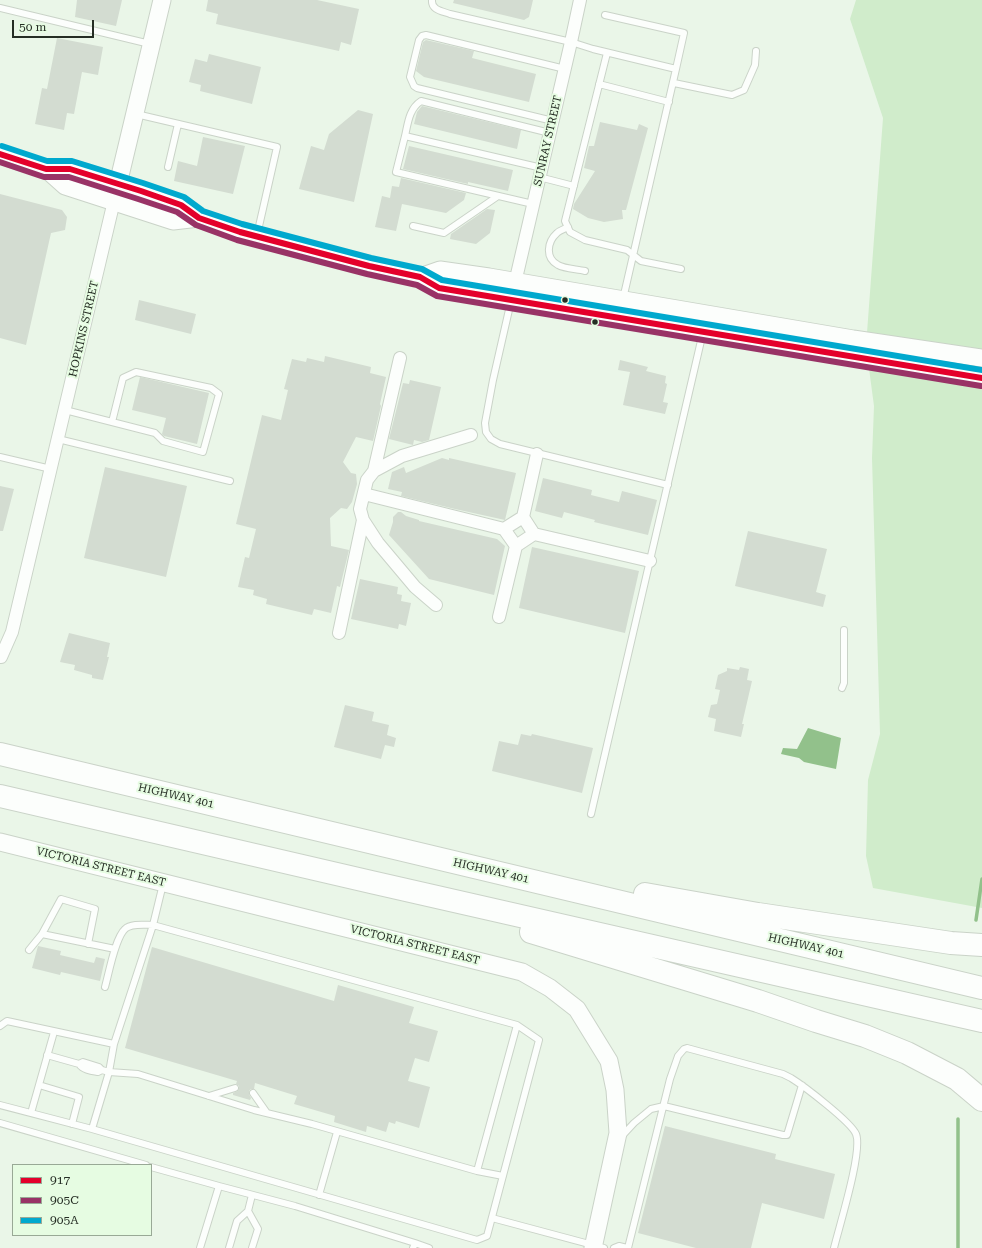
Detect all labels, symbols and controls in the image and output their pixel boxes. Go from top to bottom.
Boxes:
scale bar [14,12,96,38]
text: 50 m [19,20,46,34]
street label: SUNRAY STREET [531,94,565,188]
street label: HOPKINS STREET [66,280,102,378]
unlabelled marker [560,295,570,305]
unlabelled marker [590,317,600,327]
street label: HIGHWAY 401 [137,781,215,811]
street label: VICTORIA STREET EAST [35,845,167,889]
street label: HIGHWAY 401 [452,856,530,886]
street label: VICTORIA STREET EAST [349,923,481,967]
street label: HIGHWAY 401 [767,931,845,961]
legend [12,1164,152,1236]
text: 917 [50,1173,70,1187]
text: 905C [50,1193,79,1207]
text: 905A [50,1213,79,1227]

